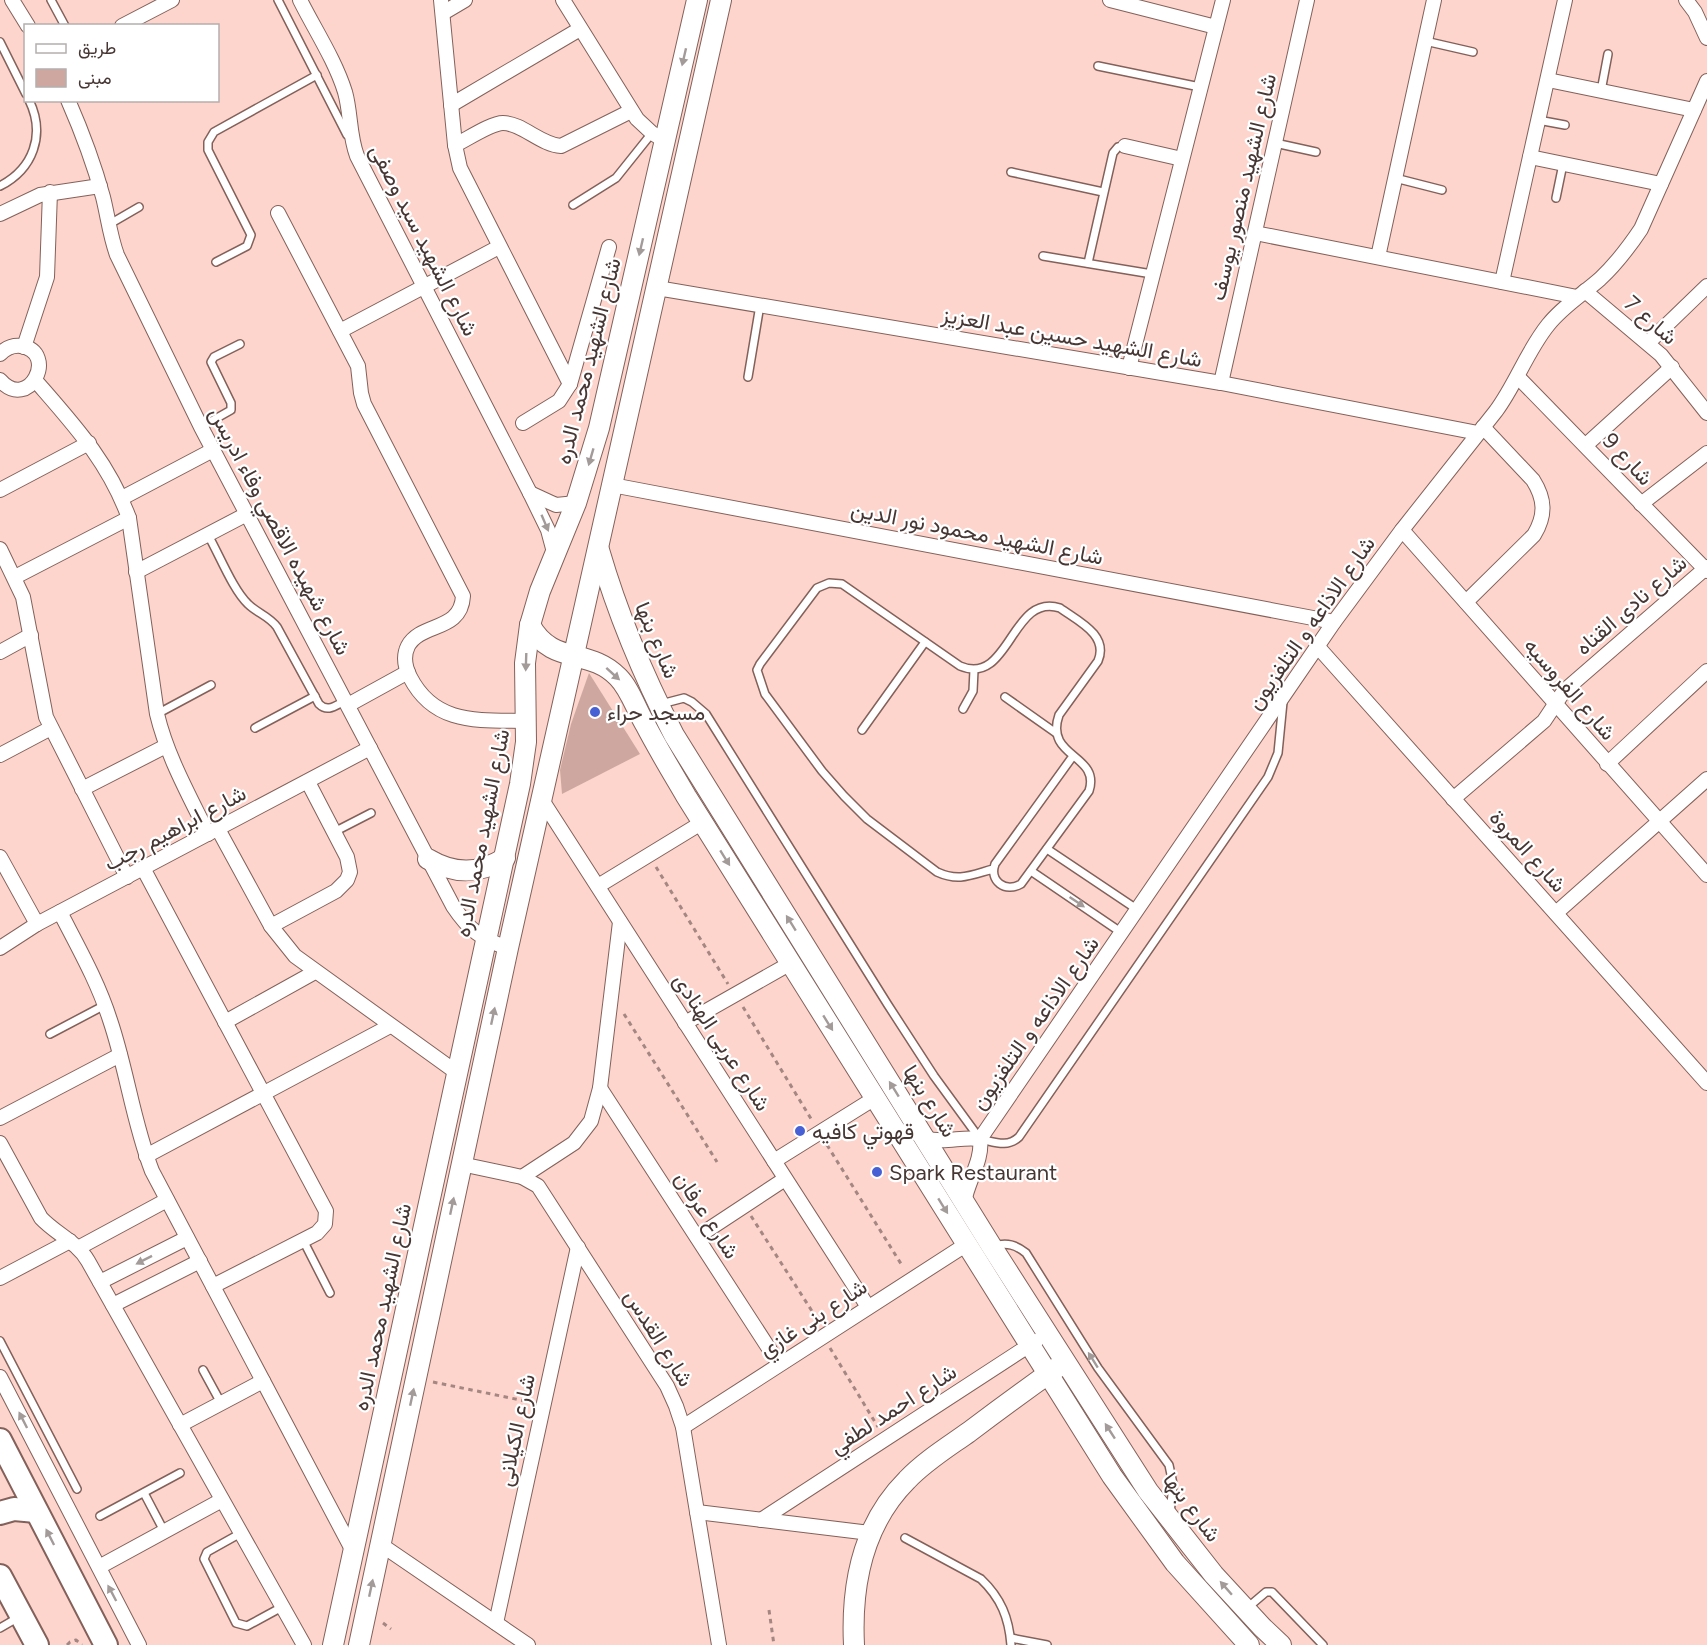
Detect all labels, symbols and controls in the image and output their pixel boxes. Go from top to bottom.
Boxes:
legend [24,24,219,102]
text: طريق [78,37,116,59]
one-way arrow [679,48,689,66]
text: مبنى [78,67,112,89]
street label: شارع الشهيد منصور يوسف [1204,71,1283,303]
street label: شارع الشهيد سيد وصفى [363,140,484,341]
one-way arrow [635,238,645,256]
street label: شارع الشهيد محمد الدره [549,255,628,467]
street label: شارع 7 [1618,290,1683,351]
street label: شارع الشهيد حسين عبد العزيز [939,301,1204,374]
street label: شارع شهيده الاقصي وفاء ادريس [199,402,357,662]
street label: شارع 9 [1596,427,1659,492]
one-way arrow [585,448,595,466]
street label: شارع الشهيد محمود نور الدين [848,495,1105,572]
one-way arrow [540,515,550,533]
street label: شارع الاذاعه و التلفزيون [1241,531,1382,715]
street label: شارع نادى القناه [1570,549,1693,662]
street label: شارع بنها [628,598,685,683]
street label: شارع الفروسيه [1517,632,1622,746]
one-way arrow [521,653,530,672]
one-way arrow [606,666,620,680]
place label: مسجد حراء [607,699,705,726]
marker: مسجد حراء [588,705,602,719]
street label: شارع الشهيد محمد الدره [449,727,516,940]
street label: شارع ابراهيم رجب [99,779,251,878]
street label: شارع المروة [1483,804,1572,899]
one-way arrow [719,849,731,865]
one-way arrow [1068,896,1084,908]
one-way arrow [785,915,796,931]
street label: شارع الاذاعه و التلفزيون [965,931,1106,1115]
street label: شارع عربى الهنادى [667,968,777,1117]
one-way arrow [489,1006,499,1025]
one-way arrow [823,1015,834,1031]
street label: شارع بنها [896,1060,963,1143]
one-way arrow [888,1081,899,1097]
place label: قهوتي كافيه [812,1118,914,1150]
marker: قهوتي كافيه [793,1124,807,1138]
place label: Spark Restaurant [889,1159,1057,1186]
marker: Spark Restaurant [870,1165,884,1179]
street label: شارع عرفان [668,1166,745,1264]
one-way arrow [448,1197,457,1216]
one-way arrow [937,1198,948,1214]
street label: شارع الشهيد محمد الدره [347,1201,418,1413]
one-way arrow [135,1255,152,1265]
street label: شارع بنى غازي [754,1273,875,1367]
street label: شارع القدس [618,1284,700,1392]
one-way arrow [1087,1352,1098,1368]
street label: شارع احمد لطفي [825,1358,964,1464]
street label: شارع الكيلانى [491,1371,542,1489]
one-way arrow [407,1388,417,1406]
one-way arrow [18,1411,28,1429]
one-way arrow [1104,1424,1116,1440]
street label: شارع بنها [1156,1467,1227,1548]
one-way arrow [45,1528,55,1546]
one-way arrow [367,1578,376,1597]
one-way arrow [1220,1581,1233,1596]
one-way arrow [108,1584,118,1602]

